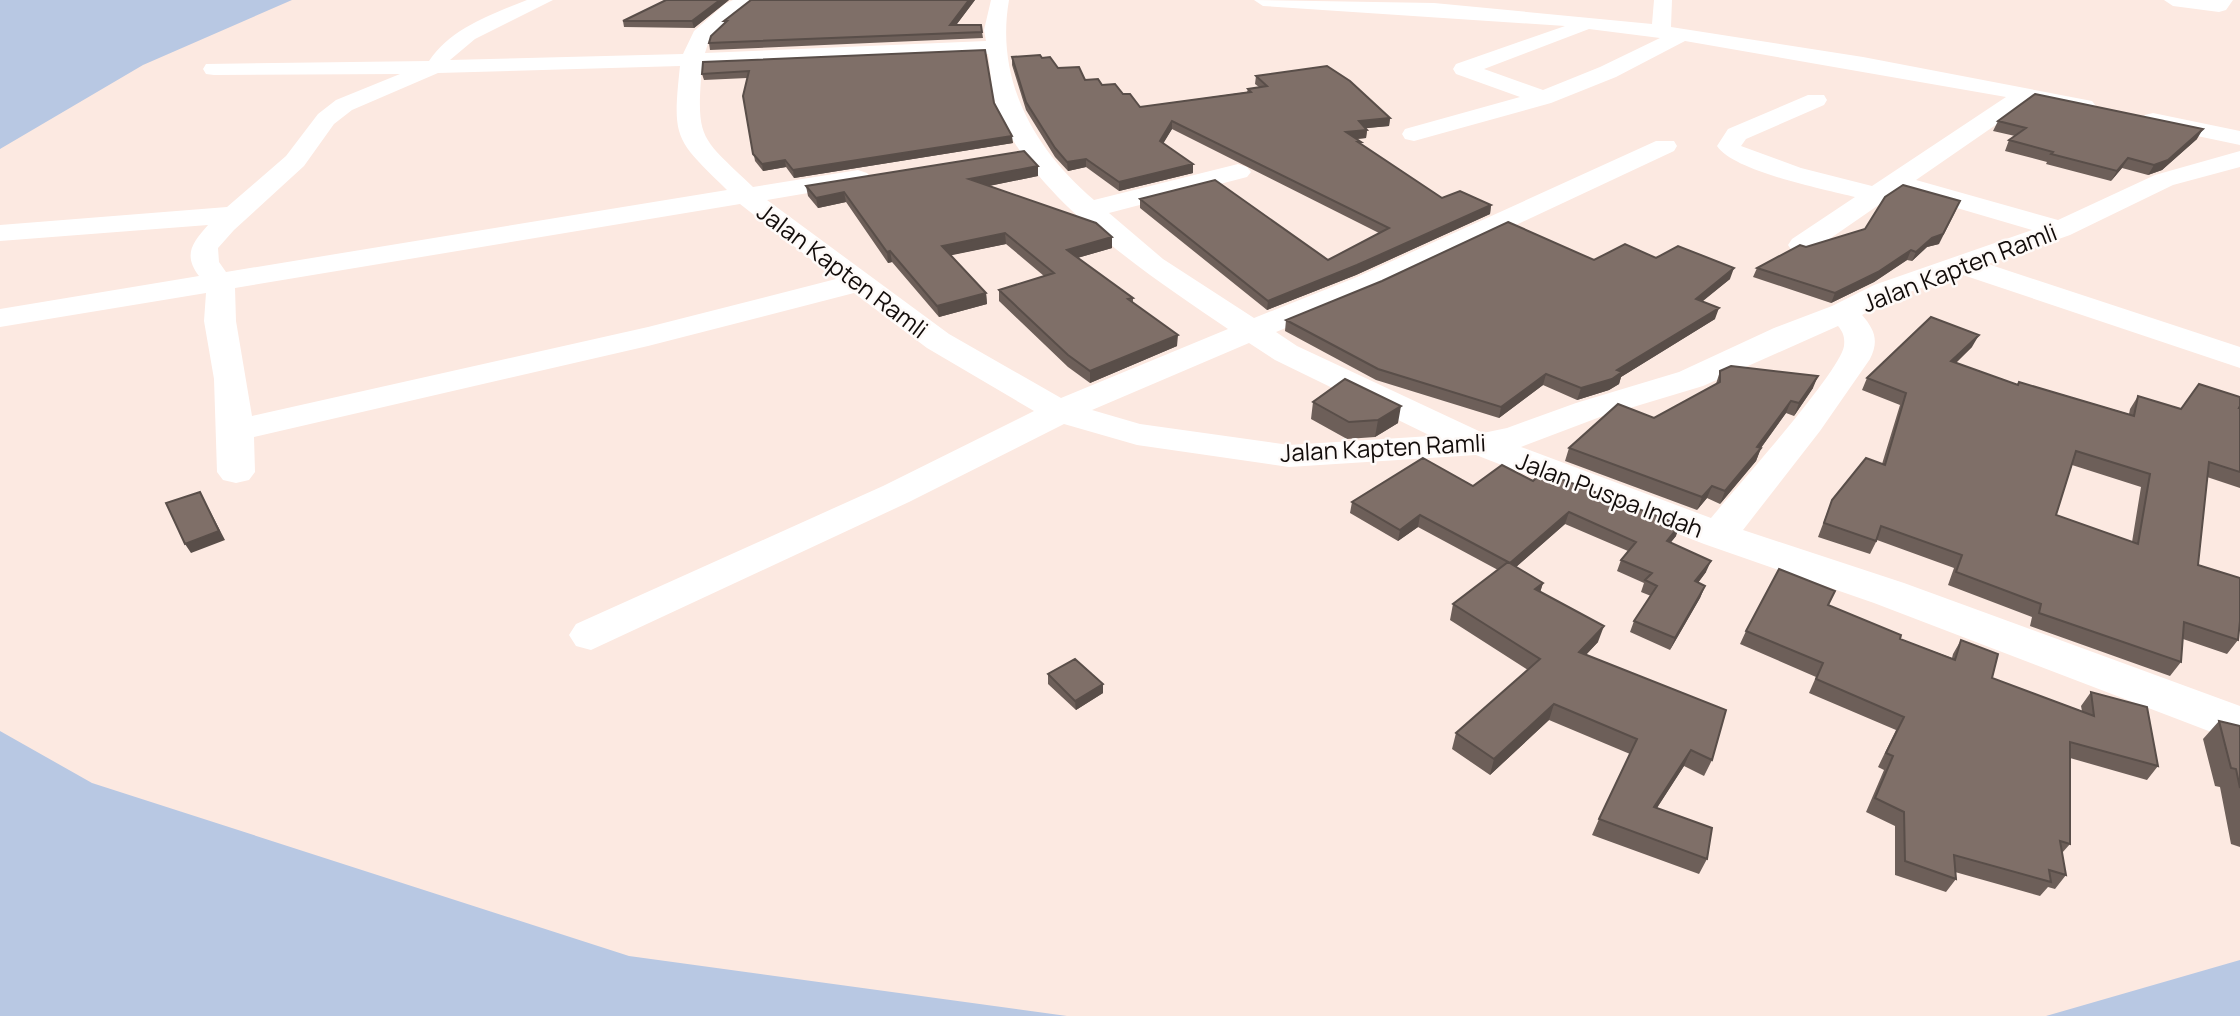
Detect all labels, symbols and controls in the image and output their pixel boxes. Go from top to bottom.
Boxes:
street label: Jalan Kapten Ramli [751,195,935,345]
street label: Jalan Kapten Ramli [1857,215,2061,319]
street label: Jalan Kapten Ramli [1279,425,1487,469]
street label: Jalan Puspa Indah [1512,443,1708,545]

